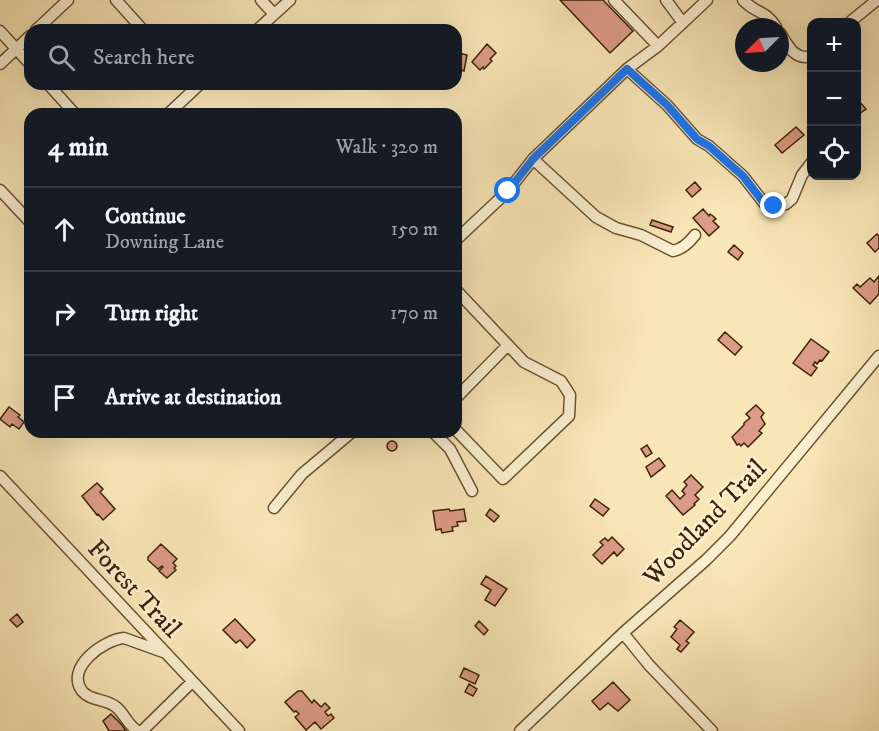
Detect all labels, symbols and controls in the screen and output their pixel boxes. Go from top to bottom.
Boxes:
north arrow [735,18,789,72]
map controls [807,18,861,180]
button: + [807,18,861,72]
search box [24,24,462,90]
icon: search [45,41,78,74]
text: Search here [93,44,195,71]
button: − [807,72,861,126]
button: locate [807,126,861,180]
text: 4 min [48,131,108,164]
text: Walk · 320 m [336,135,438,160]
route start [494,177,520,203]
route end [760,192,786,218]
text: Continue [105,203,186,230]
icon: ahead [48,213,81,246]
text: 150 m [391,217,438,242]
text: Downing Lane [105,230,224,255]
icon: right [48,297,81,330]
text: Turn right [105,300,198,327]
text: 170 m [390,301,438,326]
icon: arrive [48,381,81,414]
text: Arrive at destination [105,384,282,411]
street label: Woodland Trail [636,452,774,594]
street label: Forest Trail [80,533,188,645]

